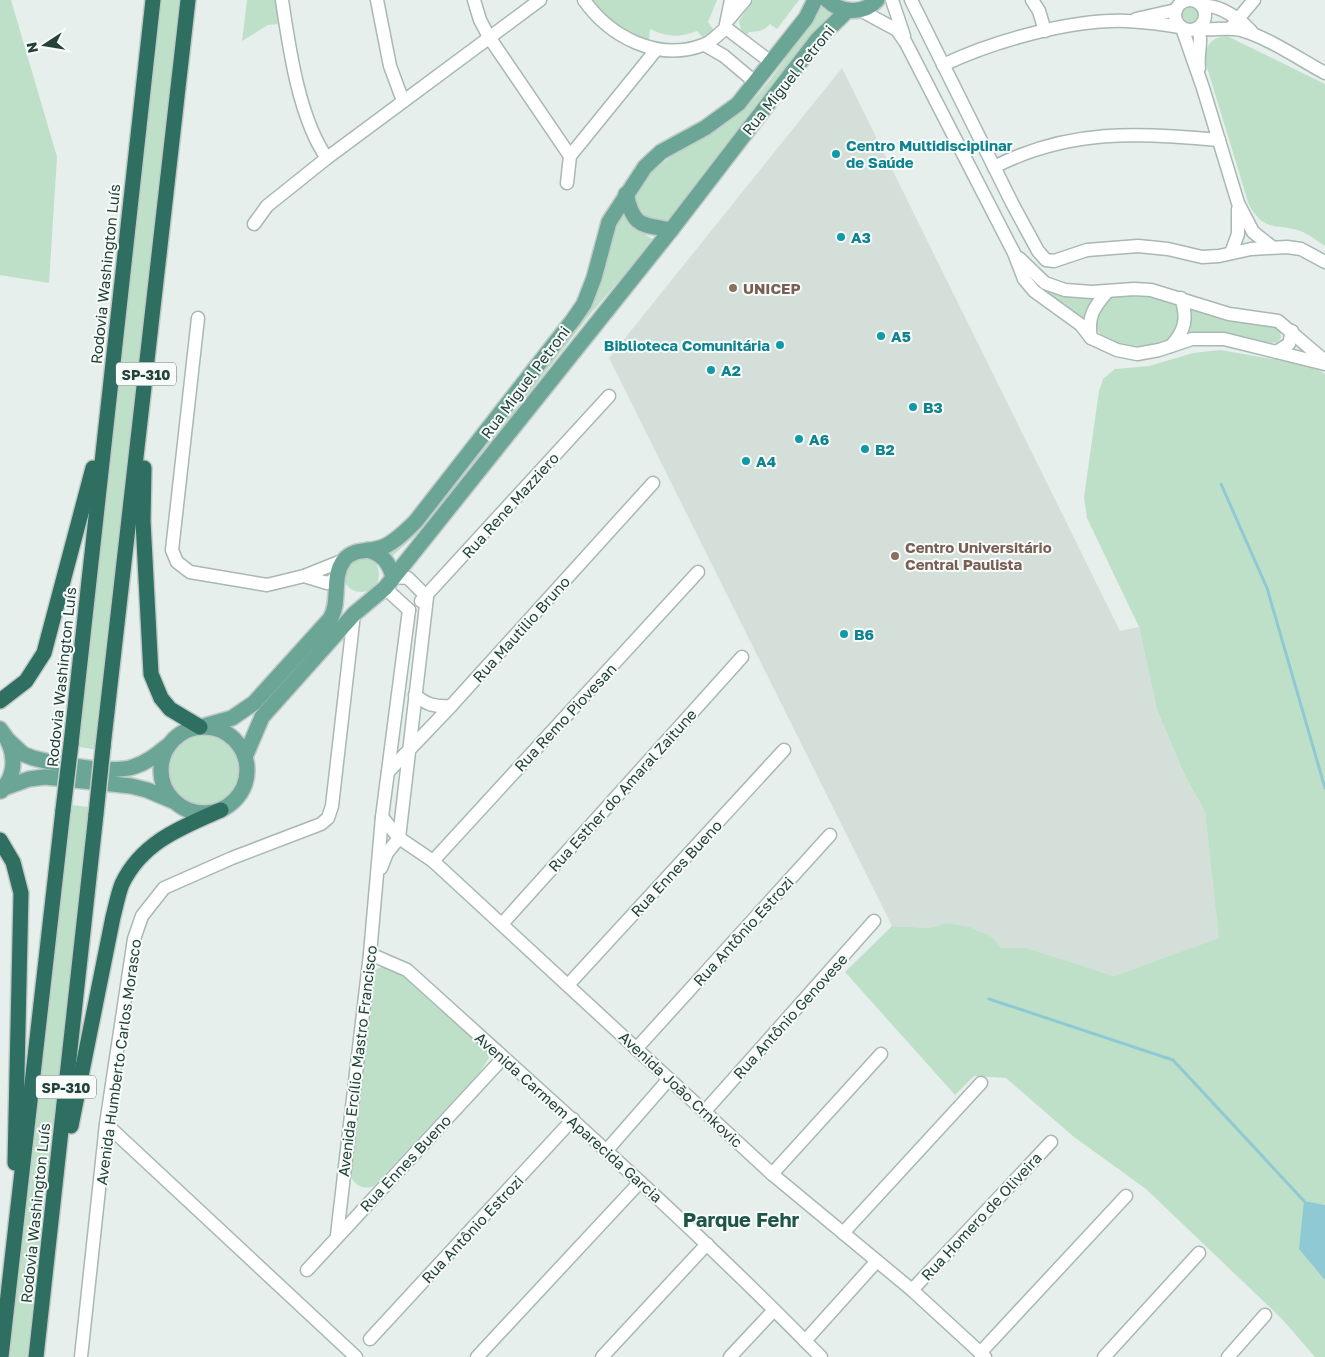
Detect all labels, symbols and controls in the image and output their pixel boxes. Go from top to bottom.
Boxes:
north arrow [20,20,70,70]
street label: Rua Miguel Petroni [738,21,838,139]
text: N [22,41,41,55]
place label: Centro Multidisciplinar de Saúde [846,136,1013,171]
marker: Centro Multidisciplinar de Saúde [830,148,842,160]
street label: Rodovia Washington Luís [87,183,123,365]
place label: A3 [851,228,871,246]
marker: A3 [835,231,847,243]
place label: UNICEP [743,279,801,297]
marker: UNICEP [727,282,739,294]
street label: Rua Miguel Petroni [477,322,573,442]
place label: A5 [891,327,911,345]
marker: A5 [875,330,887,342]
place label: Biblioteca Comunitária [604,336,770,354]
marker: Biblioteca Comunitária [774,339,786,351]
place label: A2 [721,361,741,379]
road number: SP-310 [116,362,176,386]
marker: A2 [705,364,717,376]
place label: B3 [923,398,943,416]
marker: B3 [907,401,919,413]
place label: A6 [809,430,829,448]
marker: A6 [793,433,805,445]
place label: B2 [875,440,895,458]
marker: B2 [859,443,871,455]
street label: Rua Rene Mazziero [458,448,562,562]
place label: A4 [756,452,776,470]
marker: A4 [740,455,752,467]
place label: Centro Universitário Central Paulista [905,538,1052,573]
marker: Centro Universitário Central Paulista [889,550,901,562]
street label: Rua Mautilio Bruno [469,572,573,686]
street label: Rodovia Washington Luís [43,586,79,768]
place label: B6 [854,625,874,643]
marker: B6 [838,628,850,640]
street label: Rua Remo Piovesan [510,659,620,775]
street label: Rua Esther do Amaral Zaitune [544,705,700,875]
street label: Rua Ennes Bueno [627,816,725,920]
street label: Rua Antônio Estrozi [689,873,797,989]
street label: Avenida Humberto Carlos Morasco [92,938,144,1186]
street label: Avenida Ercílio Mastro Francisco [334,944,380,1178]
street label: Rua Antônio Genovese [729,950,851,1082]
street label: Avenida João Crnkovic [616,1027,746,1151]
street label: Avenida Carmem Aparecida Garcia [472,1028,666,1206]
road number: SP-310 [36,1076,96,1098]
street label: Rua Ennes Bueno [356,1111,454,1215]
street label: Rodovia Washington Luís [17,1122,53,1304]
street label: Rua Homero de Oliveira [917,1148,1045,1284]
street label: Rua Antônio Estrozi [417,1171,527,1287]
district label: Parque Fehr [683,1207,800,1231]

